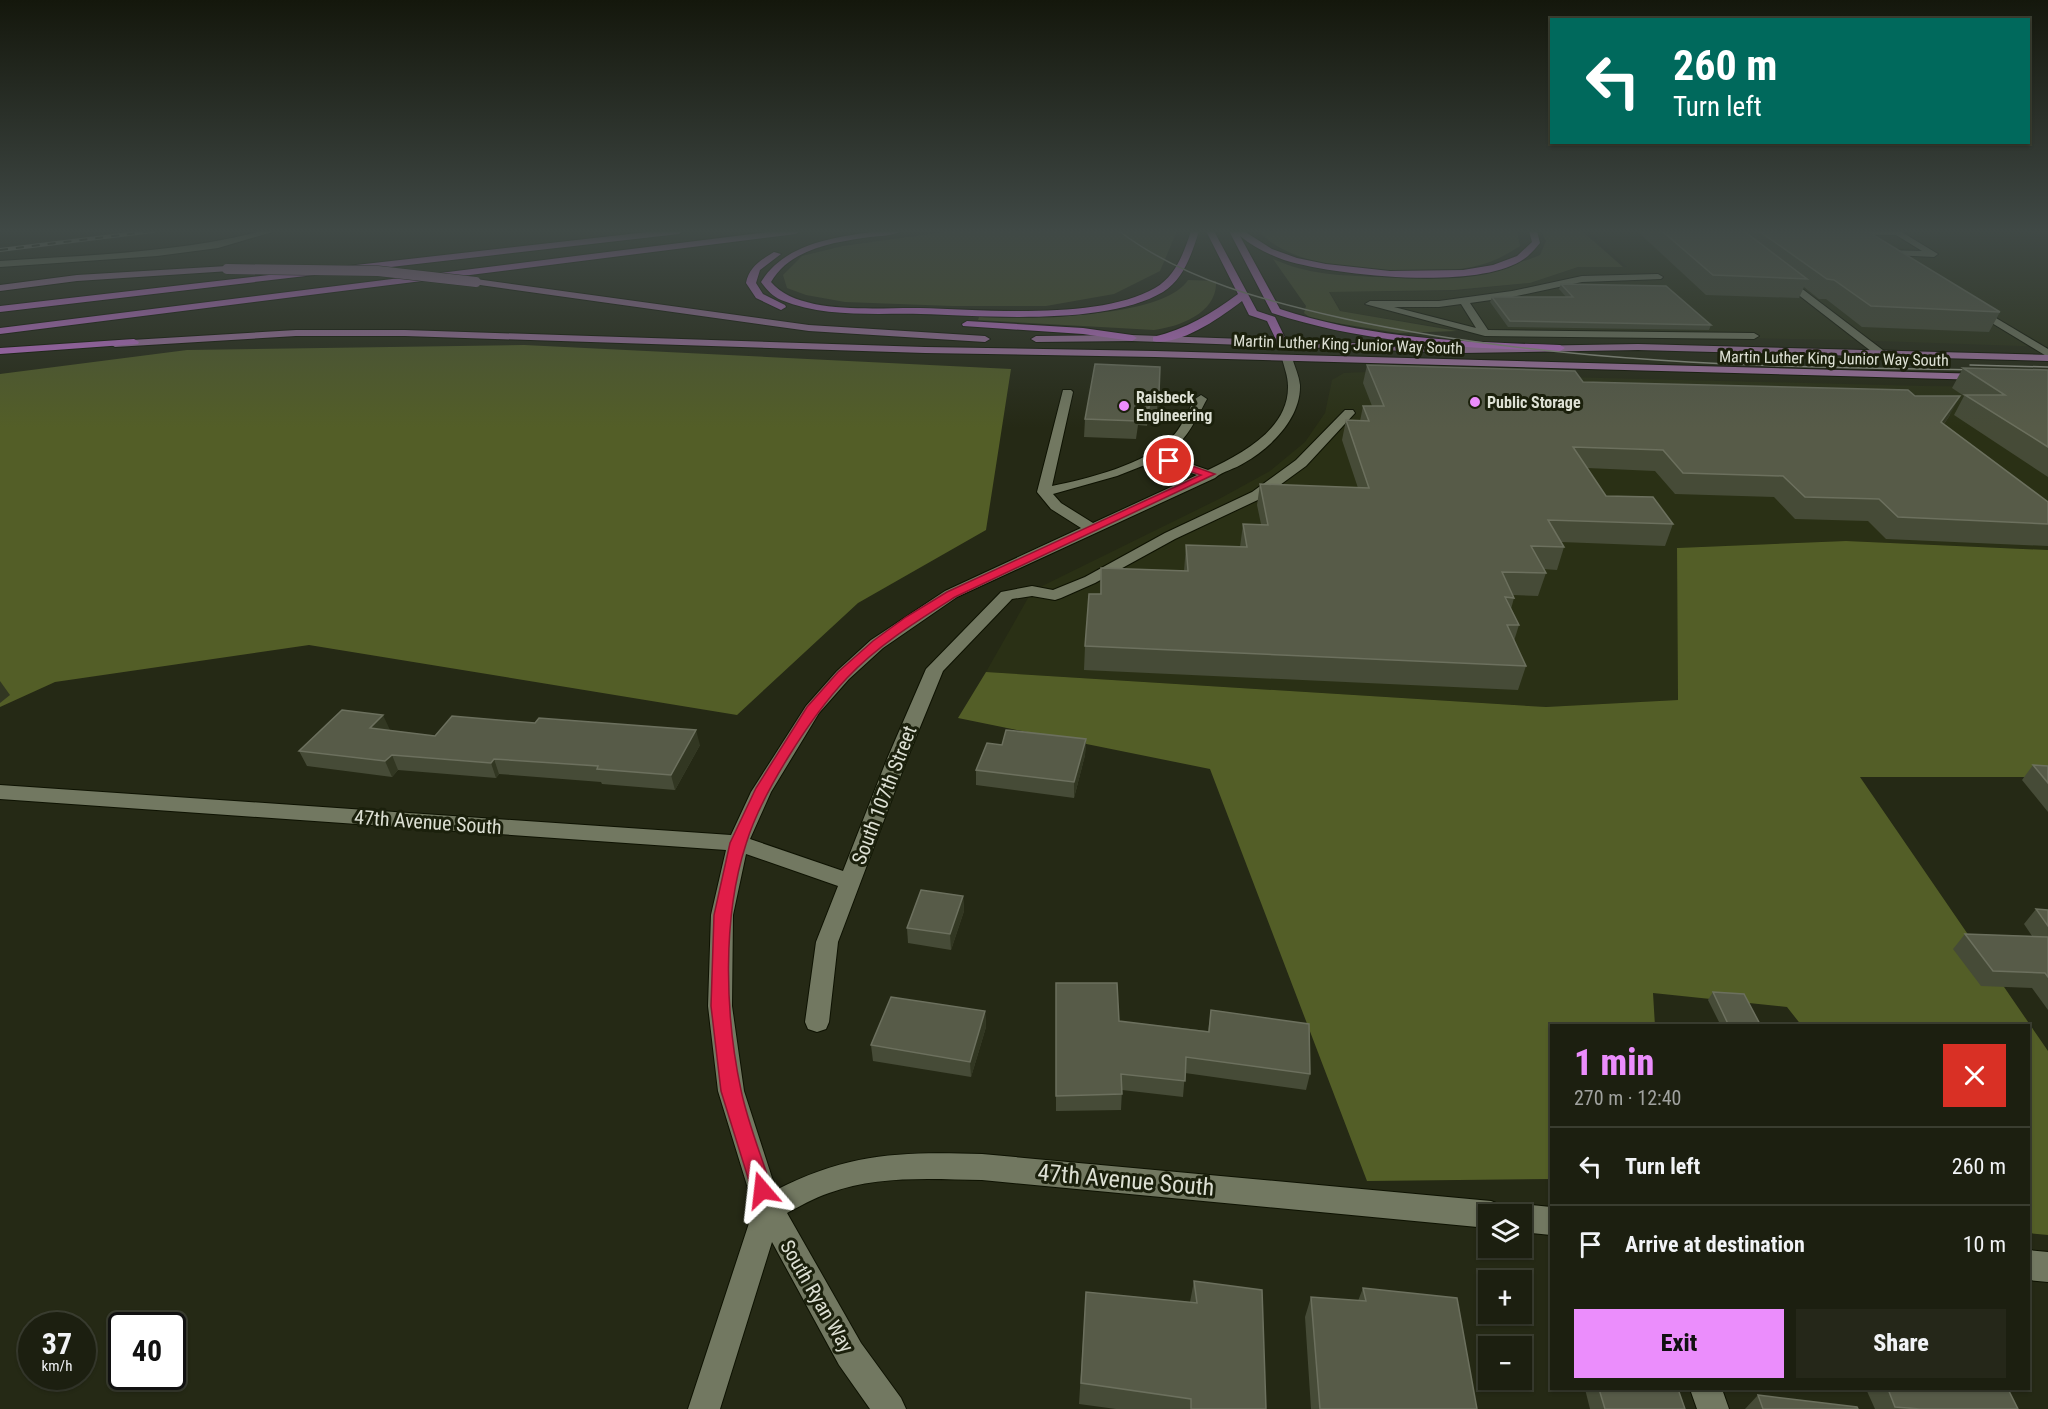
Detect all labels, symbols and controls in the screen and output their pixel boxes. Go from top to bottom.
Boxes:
text: 260 m [1673,41,1778,90]
icon: left [1574,42,1652,120]
text: Turn left [1673,91,1762,123]
street label: Martin Luther King Junior Way South [1233,331,1463,358]
street label: Martin Luther King Junior Way South [1719,347,1949,370]
place label: Raisbeck Engineering [1136,388,1212,425]
place label: Public Storage [1487,393,1581,412]
marker: Public Storage [1468,395,1482,409]
marker: Raisbeck Engineering [1117,399,1131,413]
pin [1143,435,1194,486]
icon: arrive [1152,444,1185,477]
street label: South 107th Street [846,722,922,868]
street label: 47th Avenue South [353,805,503,839]
text: 1 min [1574,1042,1654,1084]
button: close [1943,1044,2006,1107]
text: 270 m · 12:40 [1574,1086,1681,1110]
icon: left [1574,1150,1607,1183]
text: Turn left [1625,1154,1700,1179]
text: 260 m [1952,1154,2006,1179]
position arrow [730,1158,794,1222]
street label: 47th Avenue South [1036,1158,1216,1202]
map controls [1478,1204,1532,1390]
button: layers [1478,1204,1532,1258]
icon: arrive [1574,1228,1607,1261]
text: Arrive at destination [1625,1232,1805,1257]
text: 10 m [1963,1232,2006,1257]
street label: South Ryan Way [775,1236,859,1356]
button: + [1478,1270,1532,1324]
button: Exit [1574,1309,1784,1378]
button: Share [1796,1309,2006,1378]
speed limit sign: 40 [108,1312,186,1390]
text: 37 [42,1326,72,1361]
button: − [1478,1336,1532,1390]
text: km/h [42,1357,72,1375]

